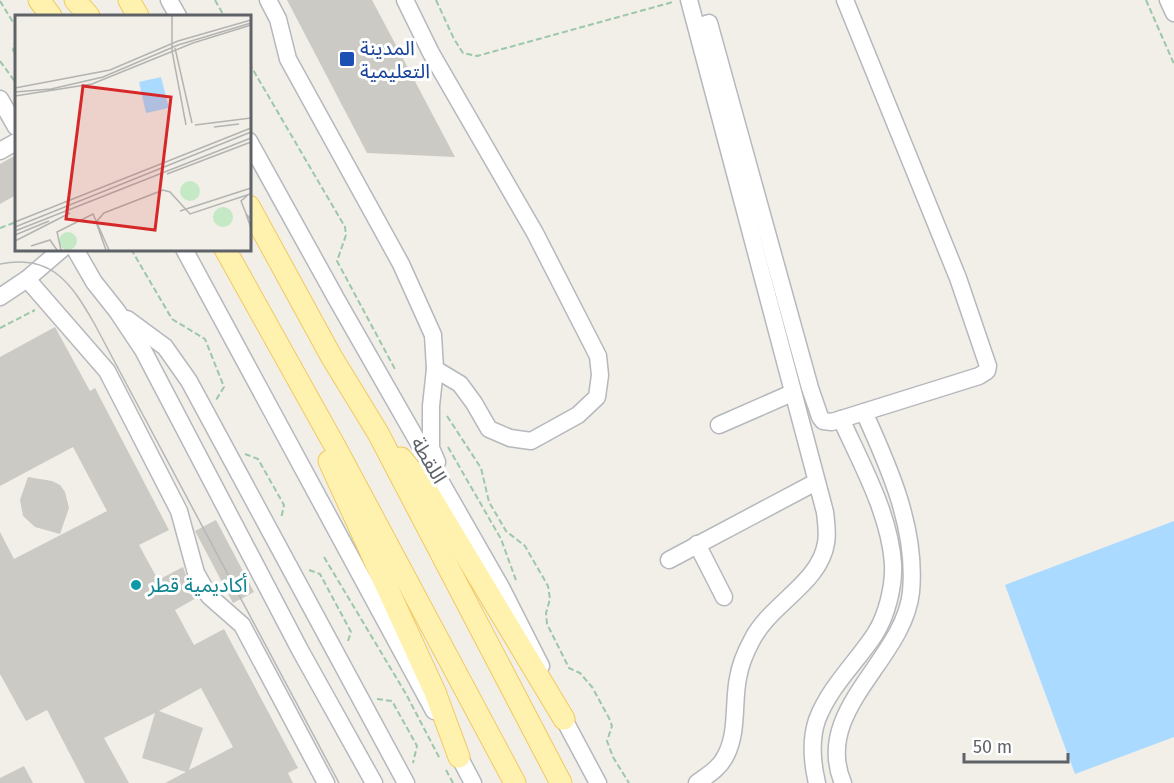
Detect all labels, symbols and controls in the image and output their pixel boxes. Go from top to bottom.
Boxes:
inset map [15,15,250,250]
place label: المدينة التعليمية [360,36,430,83]
marker: المدينة التعليمية [338,50,356,68]
street label: اللقطة [406,432,452,488]
place label: أكاديمية قطر [147,573,247,597]
marker: أكاديمية قطر [129,578,143,592]
scale bar [964,726,1068,764]
text: 50 m [973,736,1012,758]

